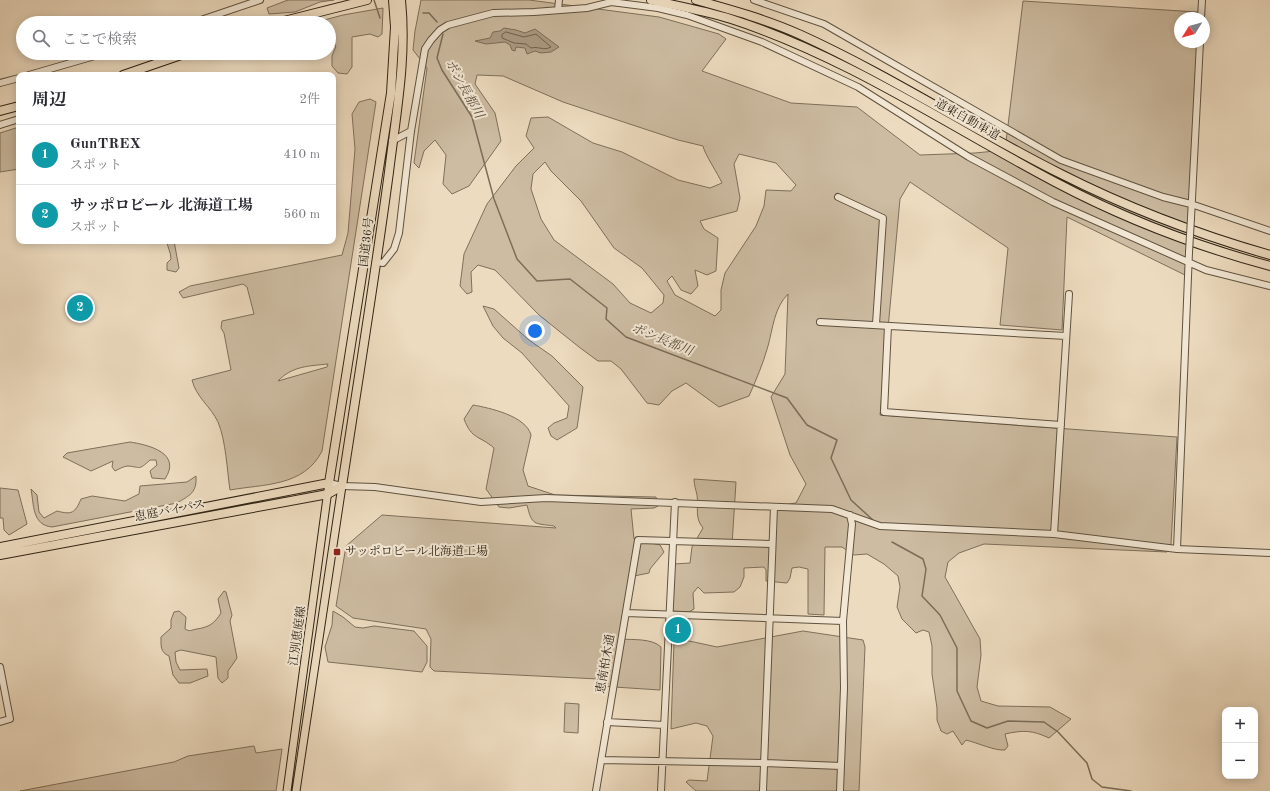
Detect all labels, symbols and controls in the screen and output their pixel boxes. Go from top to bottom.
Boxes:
north arrow [1174,12,1210,48]
search box [16,16,336,60]
icon: search [30,27,52,49]
text: ここで検索 [62,33,137,48]
water label: ポシ長都川 [443,57,487,122]
text: 周辺 [32,92,66,109]
text: 2件 [299,93,320,106]
street label: 道東自動車道 [933,96,1002,143]
text: GunTREX [70,137,141,152]
text: 1 [41,148,49,161]
text: 410 m [283,148,320,161]
text: スポット [70,159,122,172]
text: サッポロビール 北海道工場 [70,199,253,214]
text: 2 [41,208,49,221]
text: 560 m [283,208,320,221]
street label: 国道36号 [356,216,376,268]
text: スポット [70,221,122,234]
pin: 2 [67,293,93,323]
your location [525,321,545,341]
water label: ポシ長都川 [629,321,697,359]
street label: 恵庭バイパス [133,496,206,524]
place label: サッポロビール北海道工場 [345,544,488,558]
marker: サッポロビール北海道工場 [332,547,342,557]
street label: 江別恵庭線 [286,605,308,667]
pin: 1 [665,615,691,645]
street label: 恵南柏木通 [593,633,617,695]
map controls [1222,707,1258,779]
button: + [1222,707,1258,743]
button: − [1222,743,1258,779]

